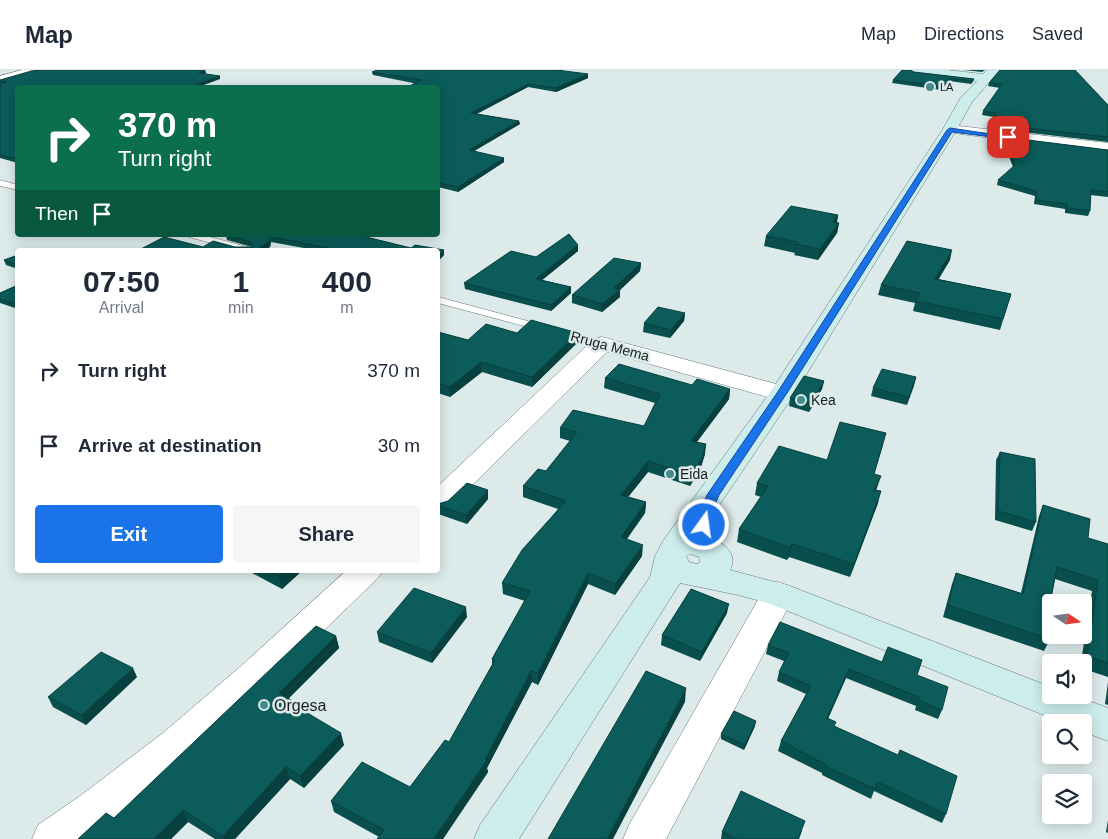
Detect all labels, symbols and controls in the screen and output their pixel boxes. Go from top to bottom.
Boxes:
text: Map [25,21,73,48]
text: Map [861,24,896,44]
text: Directions [924,24,1004,44]
text: Saved [1032,24,1083,44]
marker: LA [924,81,936,93]
place label: LA [940,81,954,93]
icon: right [35,105,100,170]
text: 370 m [118,105,217,144]
pin [987,116,1029,158]
icon: arrive [994,123,1022,151]
text: Turn right [118,146,211,171]
icon: arrive [88,200,116,228]
text: Then [35,203,78,224]
text: 07:50 [83,265,160,298]
text: 1 [232,265,249,298]
text: 400 [322,265,372,298]
text: Arrival [99,299,144,316]
text: min [228,299,254,316]
text: m [340,299,353,316]
street label: Rruga Mema [569,328,651,364]
icon: right [35,357,63,385]
text: Turn right [78,360,166,381]
text: 370 m [367,360,420,381]
place label: Kea [811,392,836,408]
marker: Kea [795,394,807,406]
icon: arrive [35,432,63,460]
text: Arrive at destination [78,435,262,456]
text: 30 m [378,435,420,456]
place label: Eida [680,466,708,482]
marker: Eida [664,468,676,480]
position arrow [677,498,729,550]
button: Exit [35,505,223,563]
button: Share [233,505,420,563]
north arrow [1042,594,1092,644]
map controls [1042,594,1092,824]
button: sound [1042,654,1092,704]
place label: Orgesa [274,697,327,714]
marker: Orgesa [258,699,270,711]
button: search [1042,714,1092,764]
button: layers [1042,774,1092,824]

